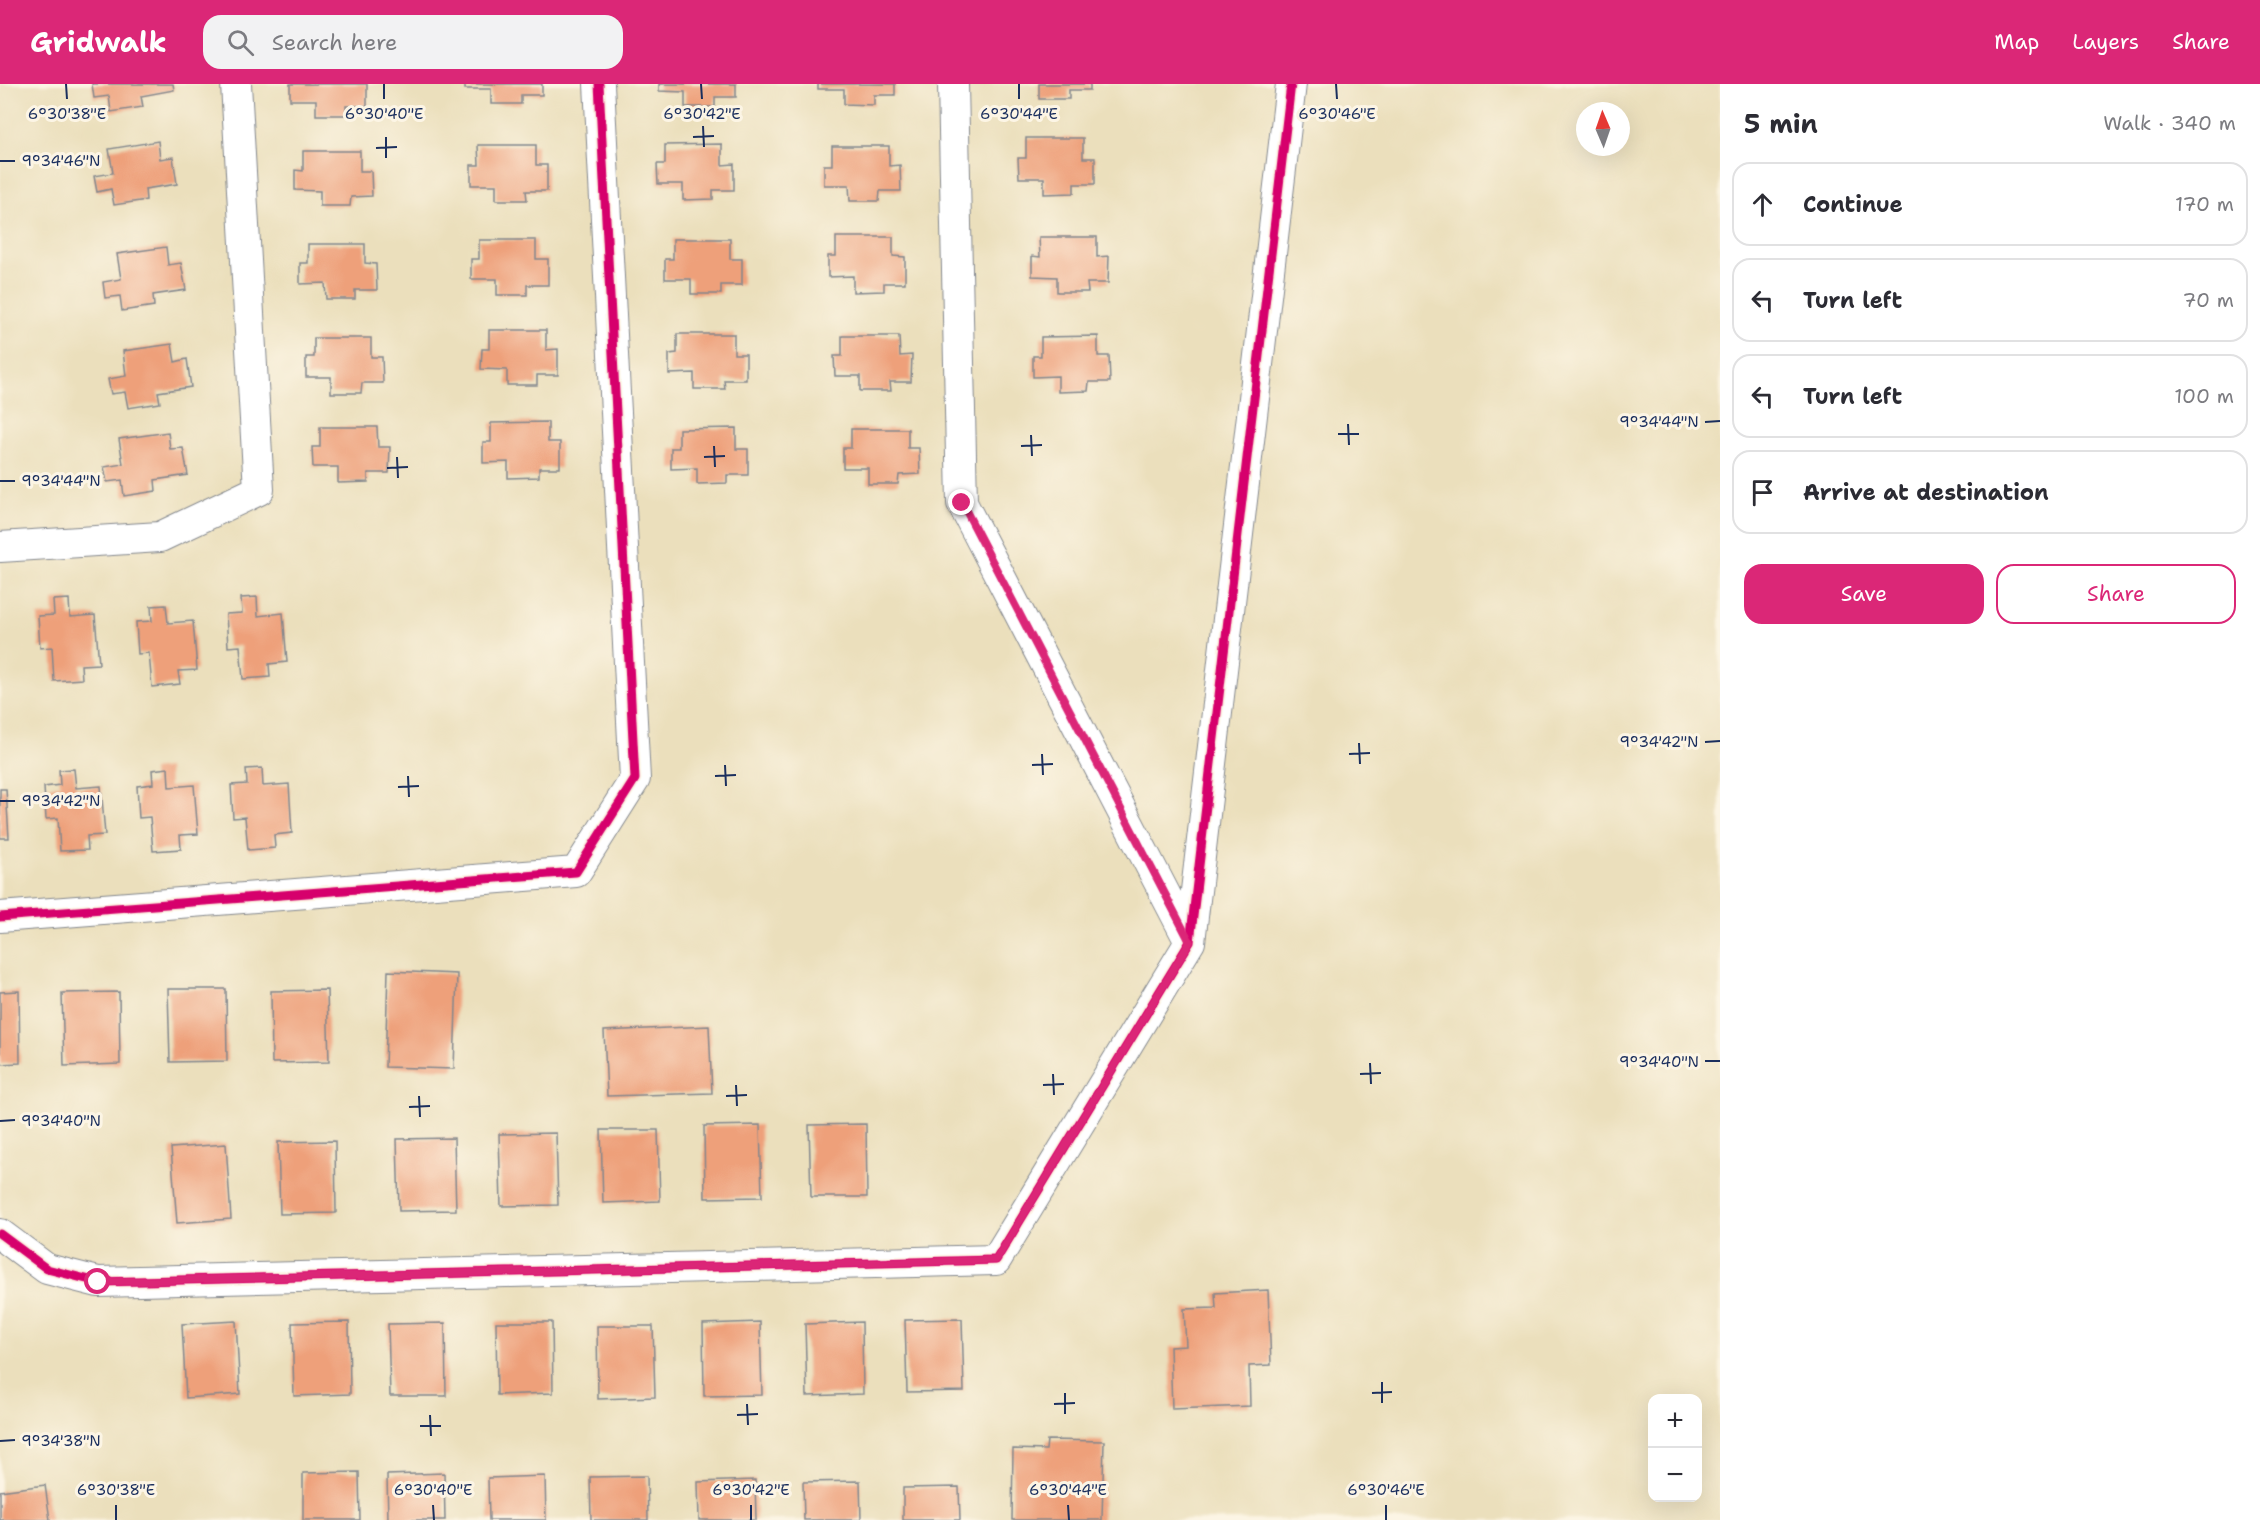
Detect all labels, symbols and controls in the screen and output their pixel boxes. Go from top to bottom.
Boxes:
search box [203,15,623,69]
text: Gridwalk [30,23,167,61]
icon: search [224,26,257,59]
text: Search here [272,28,398,57]
text: Map [1994,28,2039,56]
text: Layers [2072,28,2139,56]
text: Share [2172,28,2230,56]
north arrow [1576,102,1630,156]
text: 6°30'38"E [28,104,106,124]
text: 6°30'40"E [345,104,423,124]
text: 6°30'42"E [663,104,741,124]
text: 6°30'44"E [980,104,1058,124]
text: 6°30'46"E [1298,104,1376,124]
text: 5 min [1744,106,1818,141]
text: Walk · 340 m [2103,110,2236,136]
text: 9°34'46"N [22,151,100,171]
icon: ahead [1746,188,1779,221]
text: Continue [1803,190,1903,219]
text: 170 m [2175,191,2234,217]
icon: left [1746,284,1779,317]
text: Turn left [1803,286,1902,315]
text: 70 m [2182,287,2234,313]
icon: left [1746,380,1779,413]
text: Turn left [1803,382,1902,411]
text: 100 m [2174,383,2234,409]
text: 9°34'44"N [1619,412,1699,432]
text: 9°34'44"N [21,471,101,491]
icon: arrive [1746,476,1779,509]
text: Arrive at destination [1803,478,2049,507]
route end [948,489,974,515]
button: Save [1744,564,1984,624]
button: Share [1996,564,2236,624]
text: 9°34'42"N [1620,732,1698,752]
text: 9°34'42"N [22,791,100,811]
text: 9°34'40"N [1619,1052,1699,1072]
text: 9°34'40"N [21,1111,101,1131]
route start [84,1268,110,1294]
map controls [1648,1394,1702,1502]
button: + [1648,1394,1702,1448]
text: 9°34'38"N [21,1431,101,1451]
button: − [1648,1448,1702,1502]
text: 6°30'38"E [77,1480,155,1500]
text: 6°30'40"E [394,1480,472,1500]
text: 6°30'42"E [712,1480,790,1500]
text: 6°30'44"E [1029,1480,1107,1500]
text: 6°30'46"E [1347,1480,1425,1500]

